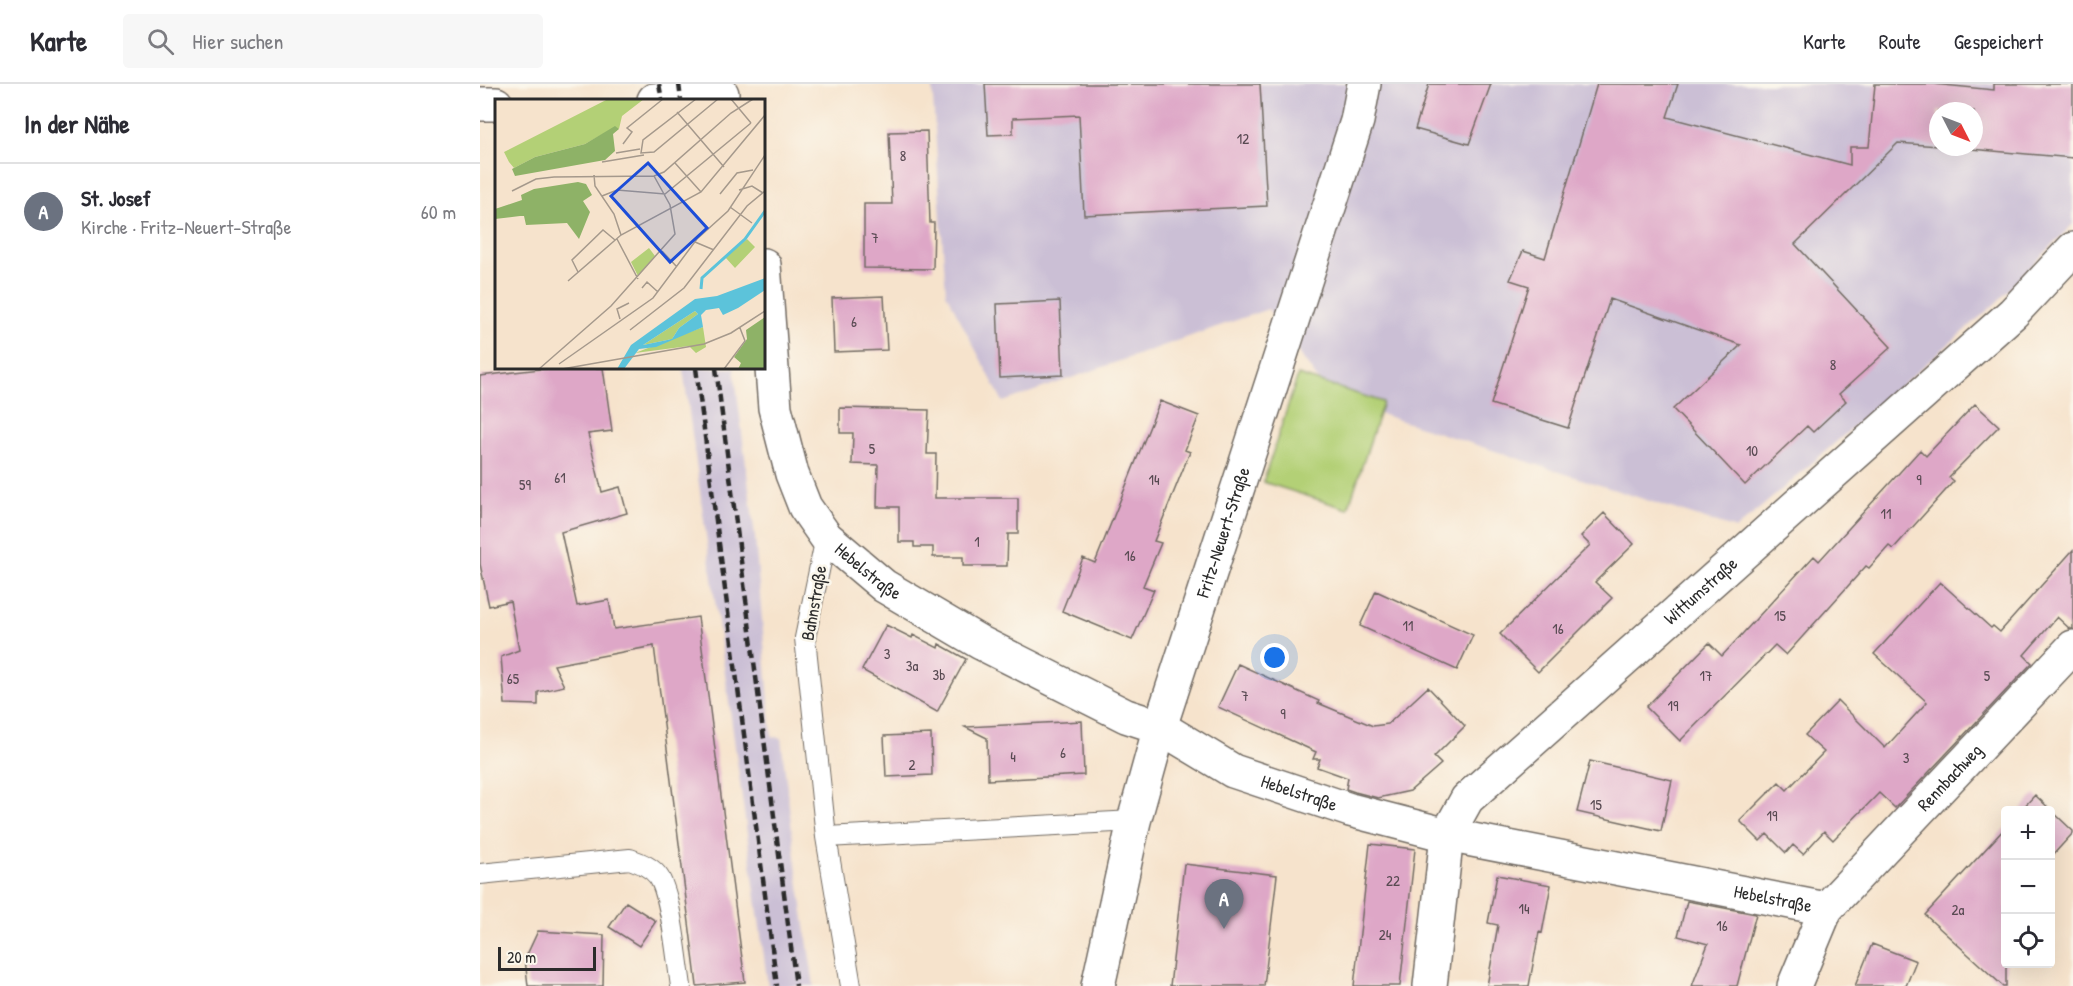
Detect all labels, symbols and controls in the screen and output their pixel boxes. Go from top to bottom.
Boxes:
search box [123,14,543,68]
text: Karte [30,22,87,60]
icon: search [144,25,177,58]
text: Hier suchen [192,26,283,56]
text: Karte [1803,27,1846,56]
text: Route [1879,27,1921,56]
text: Gespeichert [1954,27,2043,56]
inset map [495,99,765,369]
north arrow [1929,102,1983,156]
text: In der Nähe [24,106,130,141]
house number: 12 [1237,128,1249,149]
house number: 8 [900,145,906,166]
text: St. Josef [81,183,151,213]
text: A [39,198,48,225]
text: 60 m [421,198,456,225]
text: Kirche · Fritz-Neuert-Straße [81,213,292,240]
house number: 7 [871,227,879,248]
house number: 6 [851,311,857,332]
house number: 8 [1830,354,1836,375]
house number: 5 [869,438,876,459]
house number: 10 [1746,440,1758,461]
street label: Fritz-Neuert-Straße [1190,464,1256,602]
house number: 61 [554,467,566,488]
house number: 14 [1148,469,1160,490]
house number: 9 [1916,469,1922,490]
house number: 59 [519,474,531,495]
house number: 11 [1881,503,1891,524]
house number: 1 [974,531,980,552]
street label: Hebelstraße [830,537,906,605]
house number: 16 [1124,545,1136,566]
street label: Wittumstraße [1658,551,1743,630]
street label: Bahnstraße [795,563,832,642]
house number: 15 [1774,605,1787,626]
house number: 11 [1403,615,1413,636]
house number: 16 [1552,618,1564,639]
house number: 3 [884,643,891,664]
your location [1260,643,1289,672]
house number: 3a [906,655,918,676]
house number: 3b [933,664,945,685]
house number: 17 [1700,665,1712,686]
house number: 5 [1984,665,1991,686]
house number: 65 [507,668,520,689]
house number: 7 [1241,685,1249,706]
house number: 19 [1668,695,1679,716]
house number: 9 [1280,703,1286,724]
street label: Rennbachweg [1912,738,1988,816]
house number: 6 [1060,742,1066,763]
house number: 4 [1010,746,1016,767]
house number: 3 [1903,747,1910,768]
house number: 2 [908,754,916,775]
street label: Hebelstraße [1258,768,1341,817]
house number: 15 [1590,794,1603,815]
house number: 19 [1767,805,1778,826]
map controls [2001,806,2055,968]
button: + [2001,806,2055,860]
button: − [2001,860,2055,914]
house number: 22 [1386,870,1400,891]
street label: Hebelstraße [1732,878,1814,918]
pin: A [1204,880,1244,929]
house number: 14 [1518,898,1530,919]
house number: 2a [1952,899,1965,920]
button: locate [2001,914,2055,968]
house number: 16 [1716,915,1728,936]
house number: 24 [1379,924,1392,945]
scale bar [498,944,596,972]
text: 20 m [507,946,536,968]

